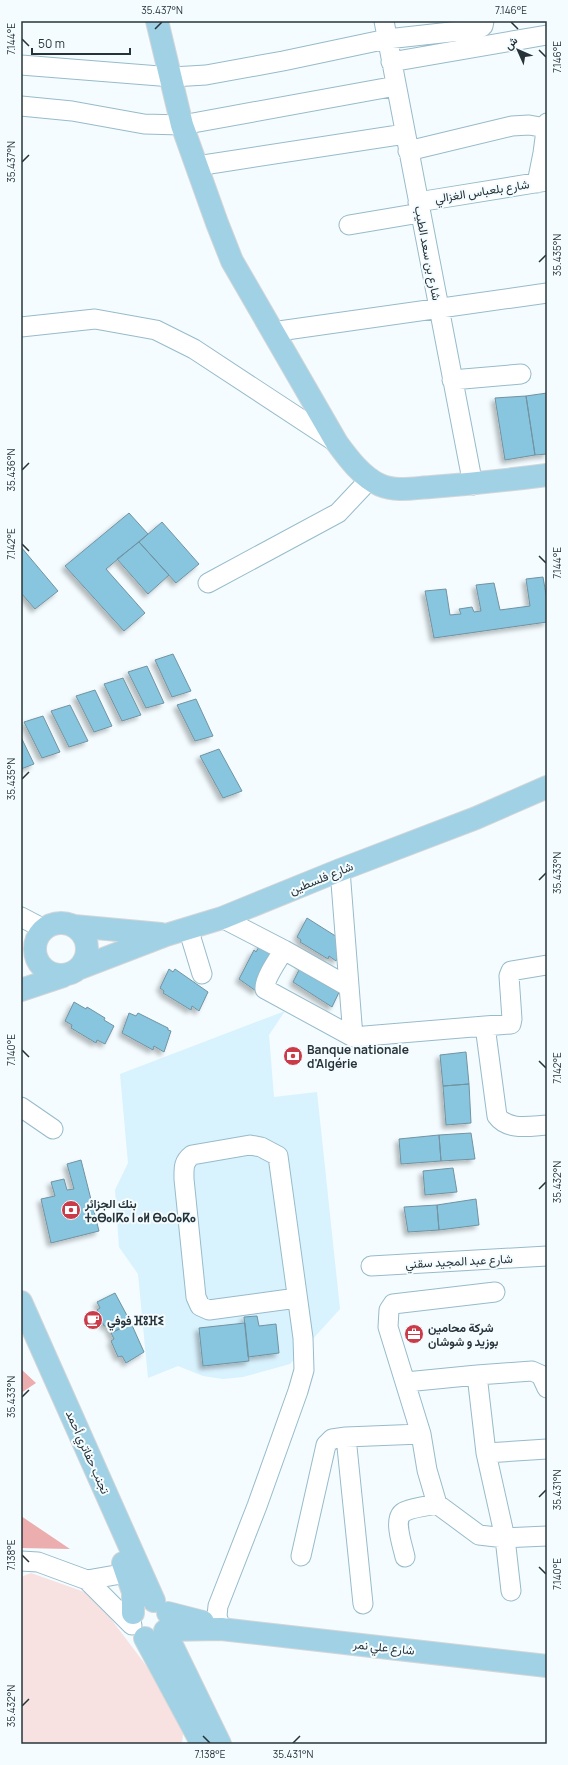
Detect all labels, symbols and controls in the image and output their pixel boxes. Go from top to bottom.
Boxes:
text: 35.437°N [141,3,183,17]
text: 7.146°E [495,3,527,17]
text: 7.144°E [4,23,18,55]
scale bar [32,30,130,56]
north arrow [498,30,538,70]
text: ش [501,33,521,53]
text: 50 m [38,35,65,52]
text: 7.146°E [550,41,564,73]
text: 35.437°N [4,141,18,183]
street label: شارع بلعباس الغزالي [433,175,531,209]
street label: شارع بن سعد الطيب [410,204,446,302]
text: 35.435°N [550,234,564,276]
text: 35.436°N [4,448,18,491]
text: 7.142°E [4,528,18,560]
text: 7.144°E [550,547,564,579]
text: 35.435°N [4,758,18,800]
text: 35.433°N [550,852,564,894]
street label: شارع فلسطين [287,857,356,899]
text: 7.140°E [4,1034,18,1066]
place label: Banque nationale d'Algérie [307,1041,409,1072]
bank icon: Banque nationale d'Algérie [282,1045,304,1067]
text: 7.142°E [550,1052,564,1084]
text: 35.432°N [550,1161,564,1203]
place label: بنك الجزائر ⵜⴰⴱⴰⵏⴽⴰ ⵏ ⴰⵍ ⴱⴰⵔⴰⴽⴰ [84,1195,196,1226]
bank icon: بنك الجزائر ⵜⴰⴱⴰⵏⴽⴰ ⵏ ⴰⵍ ⴱⴰⵔⴰⴽⴰ [60,1199,82,1221]
street label: شارع عبد المجيد سقني [405,1250,513,1274]
cafe icon: فوفي ⴼⵓⴼⵉ [82,1309,104,1331]
place label: فوفي ⴼⵓⴼⵉ [107,1312,164,1331]
place label: شركة محامين بوزيد و شوشان [428,1319,499,1350]
office icon: شركة محامين بوزيد و شوشان [403,1323,425,1345]
text: 35.433°N [4,1376,18,1418]
street label: تجنب حفاتري أحمد [60,1407,114,1498]
text: 35.431°N [550,1470,564,1510]
text: 7.138°E [4,1539,18,1571]
text: 7.140°E [550,1558,564,1590]
street label: شارع علي نمر [351,1635,416,1661]
text: 35.432°N [4,1685,18,1727]
text: 7.138°E [194,1747,226,1761]
text: 35.431°N [273,1747,313,1761]

